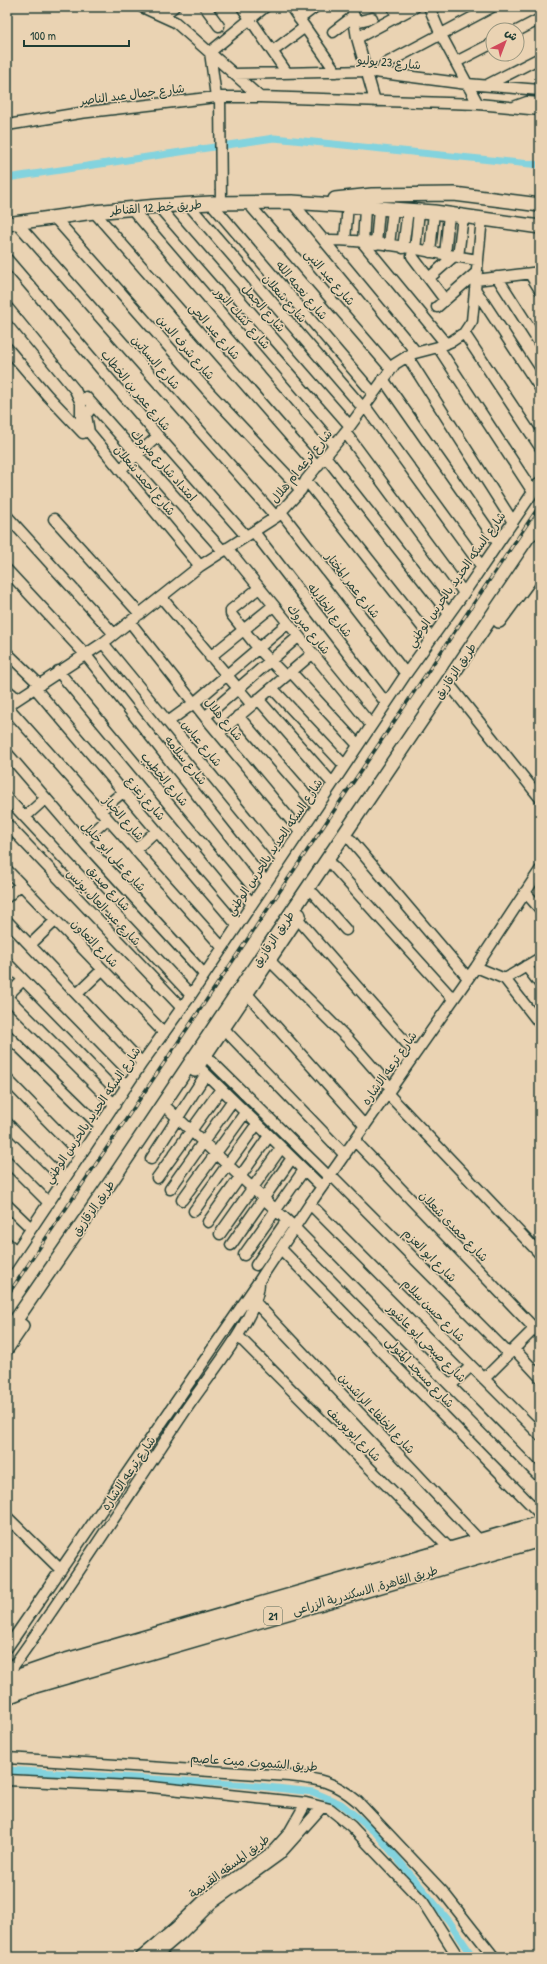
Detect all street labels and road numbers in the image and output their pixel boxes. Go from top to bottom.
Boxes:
street label: شارع 23 يوليو [355,51,422,74]
street label: شارع جمال عبد الناصر [78,79,185,110]
street label: طريق خط 12 القناطر [108,195,203,219]
street label: شارع عبد النبى [300,245,359,309]
street label: شارع نعمه الله [271,257,332,324]
street label: شارع شعلان [258,270,311,327]
street label: شارع الجمل [238,280,290,336]
street label: شارع كشك النور [210,283,275,353]
street label: شارع عبد الحى [185,299,244,364]
street label: شارع شرف الدين [152,311,219,384]
street label: شارع البساتين [127,331,184,393]
street label: شارع عمر بن الخطاب [96,346,175,435]
street label: امتداد شارع مبروك [126,425,201,505]
street label: شارع ترعه ام هلال [266,426,337,507]
street label: شارع احمد شعلان [110,441,180,520]
street label: شارع السكه الحديد بالحرس الوطني [403,508,512,652]
street label: شارع عمر المختار [320,548,384,622]
street label: شارع الخلايله [303,580,356,641]
street label: شارع مبروك [283,600,335,658]
street label: طريق الزقازيق [430,639,480,703]
street label: شارع هلال [200,694,247,745]
street label: شارع عباس [177,716,226,771]
street label: شارع سلامه [160,732,211,789]
street label: شارع الخطيب [136,748,193,810]
street label: شارع زعزع [121,772,170,825]
street label: شارع السكه الحديد بالحرس الوطني [222,775,329,921]
street label: شارع الخباز [98,791,148,845]
street label: شارع على ابو خليل [77,817,150,895]
street label: شارع صديق [83,861,135,915]
street label: شارع عبد العال يونس [62,865,145,950]
street label: طريق الزقازيق [248,907,298,971]
street label: شارع التعاون [67,915,122,972]
street label: شارع ترعه الاشاره [357,1028,422,1109]
street label: شارع السكه الحديد بالحرس الوطني [40,1043,147,1189]
street label: طريق الزقازيق [68,1177,118,1239]
street label: شارع حمدى شعلان [415,1187,492,1266]
street label: شارع ابو العزم [399,1224,461,1286]
street label: شارع حسن سلام [398,1275,469,1346]
street label: شارع صبحى ابو عاشور [382,1299,470,1387]
street label: شارع مسجد المتولى [381,1333,458,1412]
street label: شارع الخلفاء الراشدين [334,1369,419,1458]
street label: شارع ابويوسف [322,1403,385,1466]
street label: شارع ترعه الاشاره [97,1432,160,1514]
street label: طريق القاهرة, الاسكندرية الزراعى [290,1561,440,1619]
road number: 21 [264,1607,282,1625]
street label: طريق الشموت, ميت عاصم [190,1749,318,1776]
street label: طريق المسقه القديمة [185,1830,273,1902]

